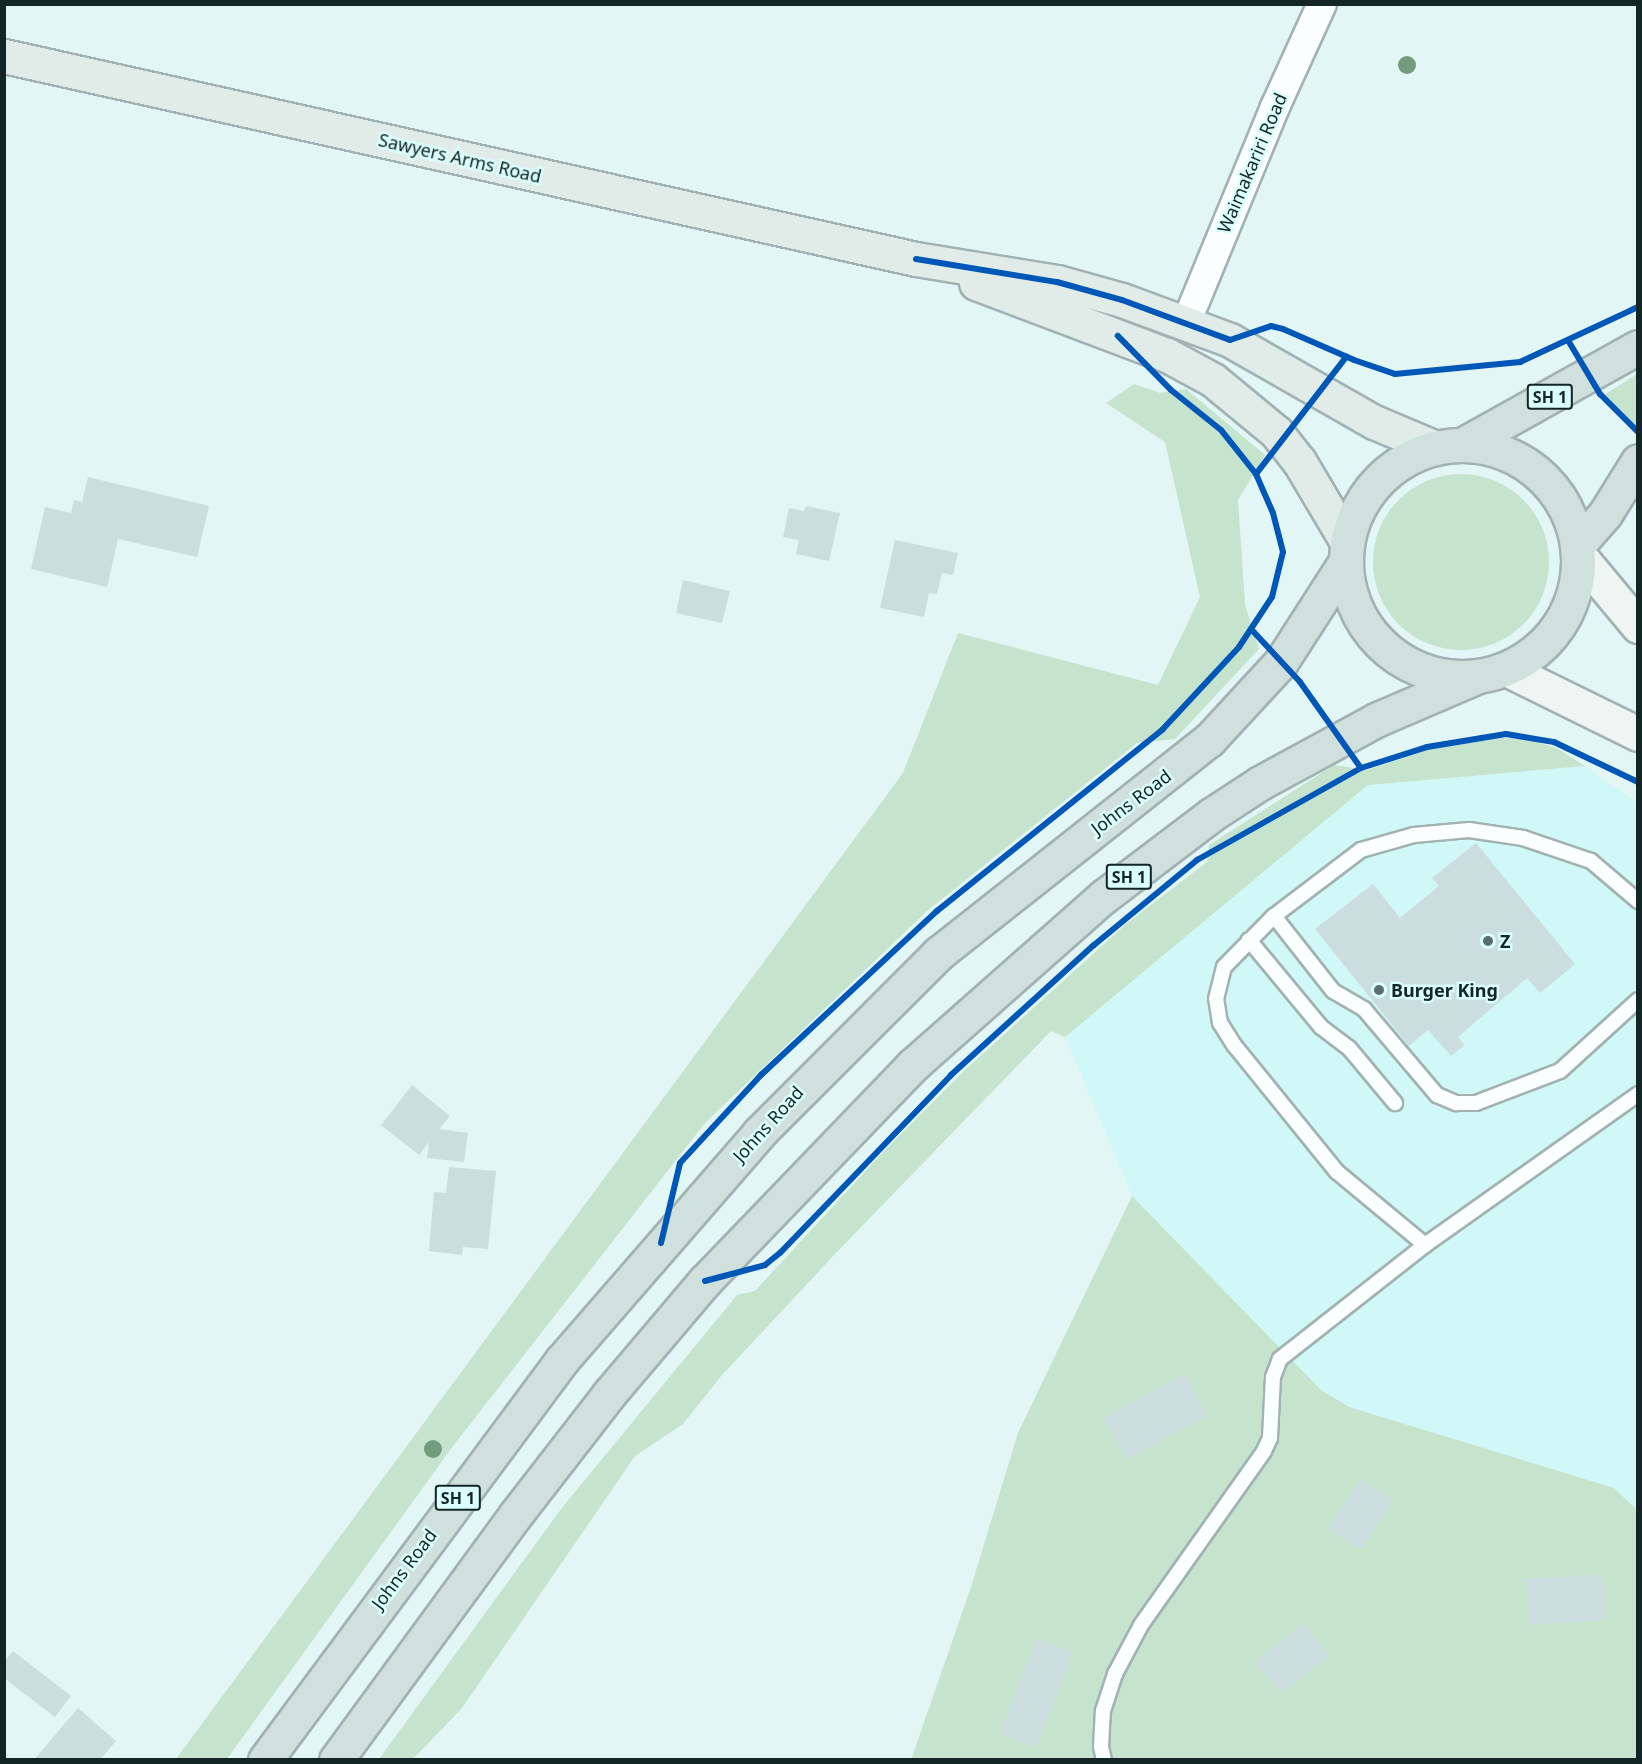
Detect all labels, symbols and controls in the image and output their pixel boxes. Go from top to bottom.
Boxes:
street label: Waimakariri Road [1213,90,1291,236]
street label: Sawyers Arms Road [376,129,544,187]
road number: SH 1 [1526,384,1574,410]
street label: Johns Road [1087,765,1175,839]
road number: SH 1 [1105,864,1153,890]
place label: Z [1500,930,1510,952]
marker: Z [1481,934,1495,948]
place label: Burger King [1391,979,1498,1001]
marker: Burger King [1372,983,1386,997]
street label: Johns Road [728,1082,808,1166]
road number: SH 1 [434,1485,482,1511]
street label: Johns Road [367,1525,441,1613]

